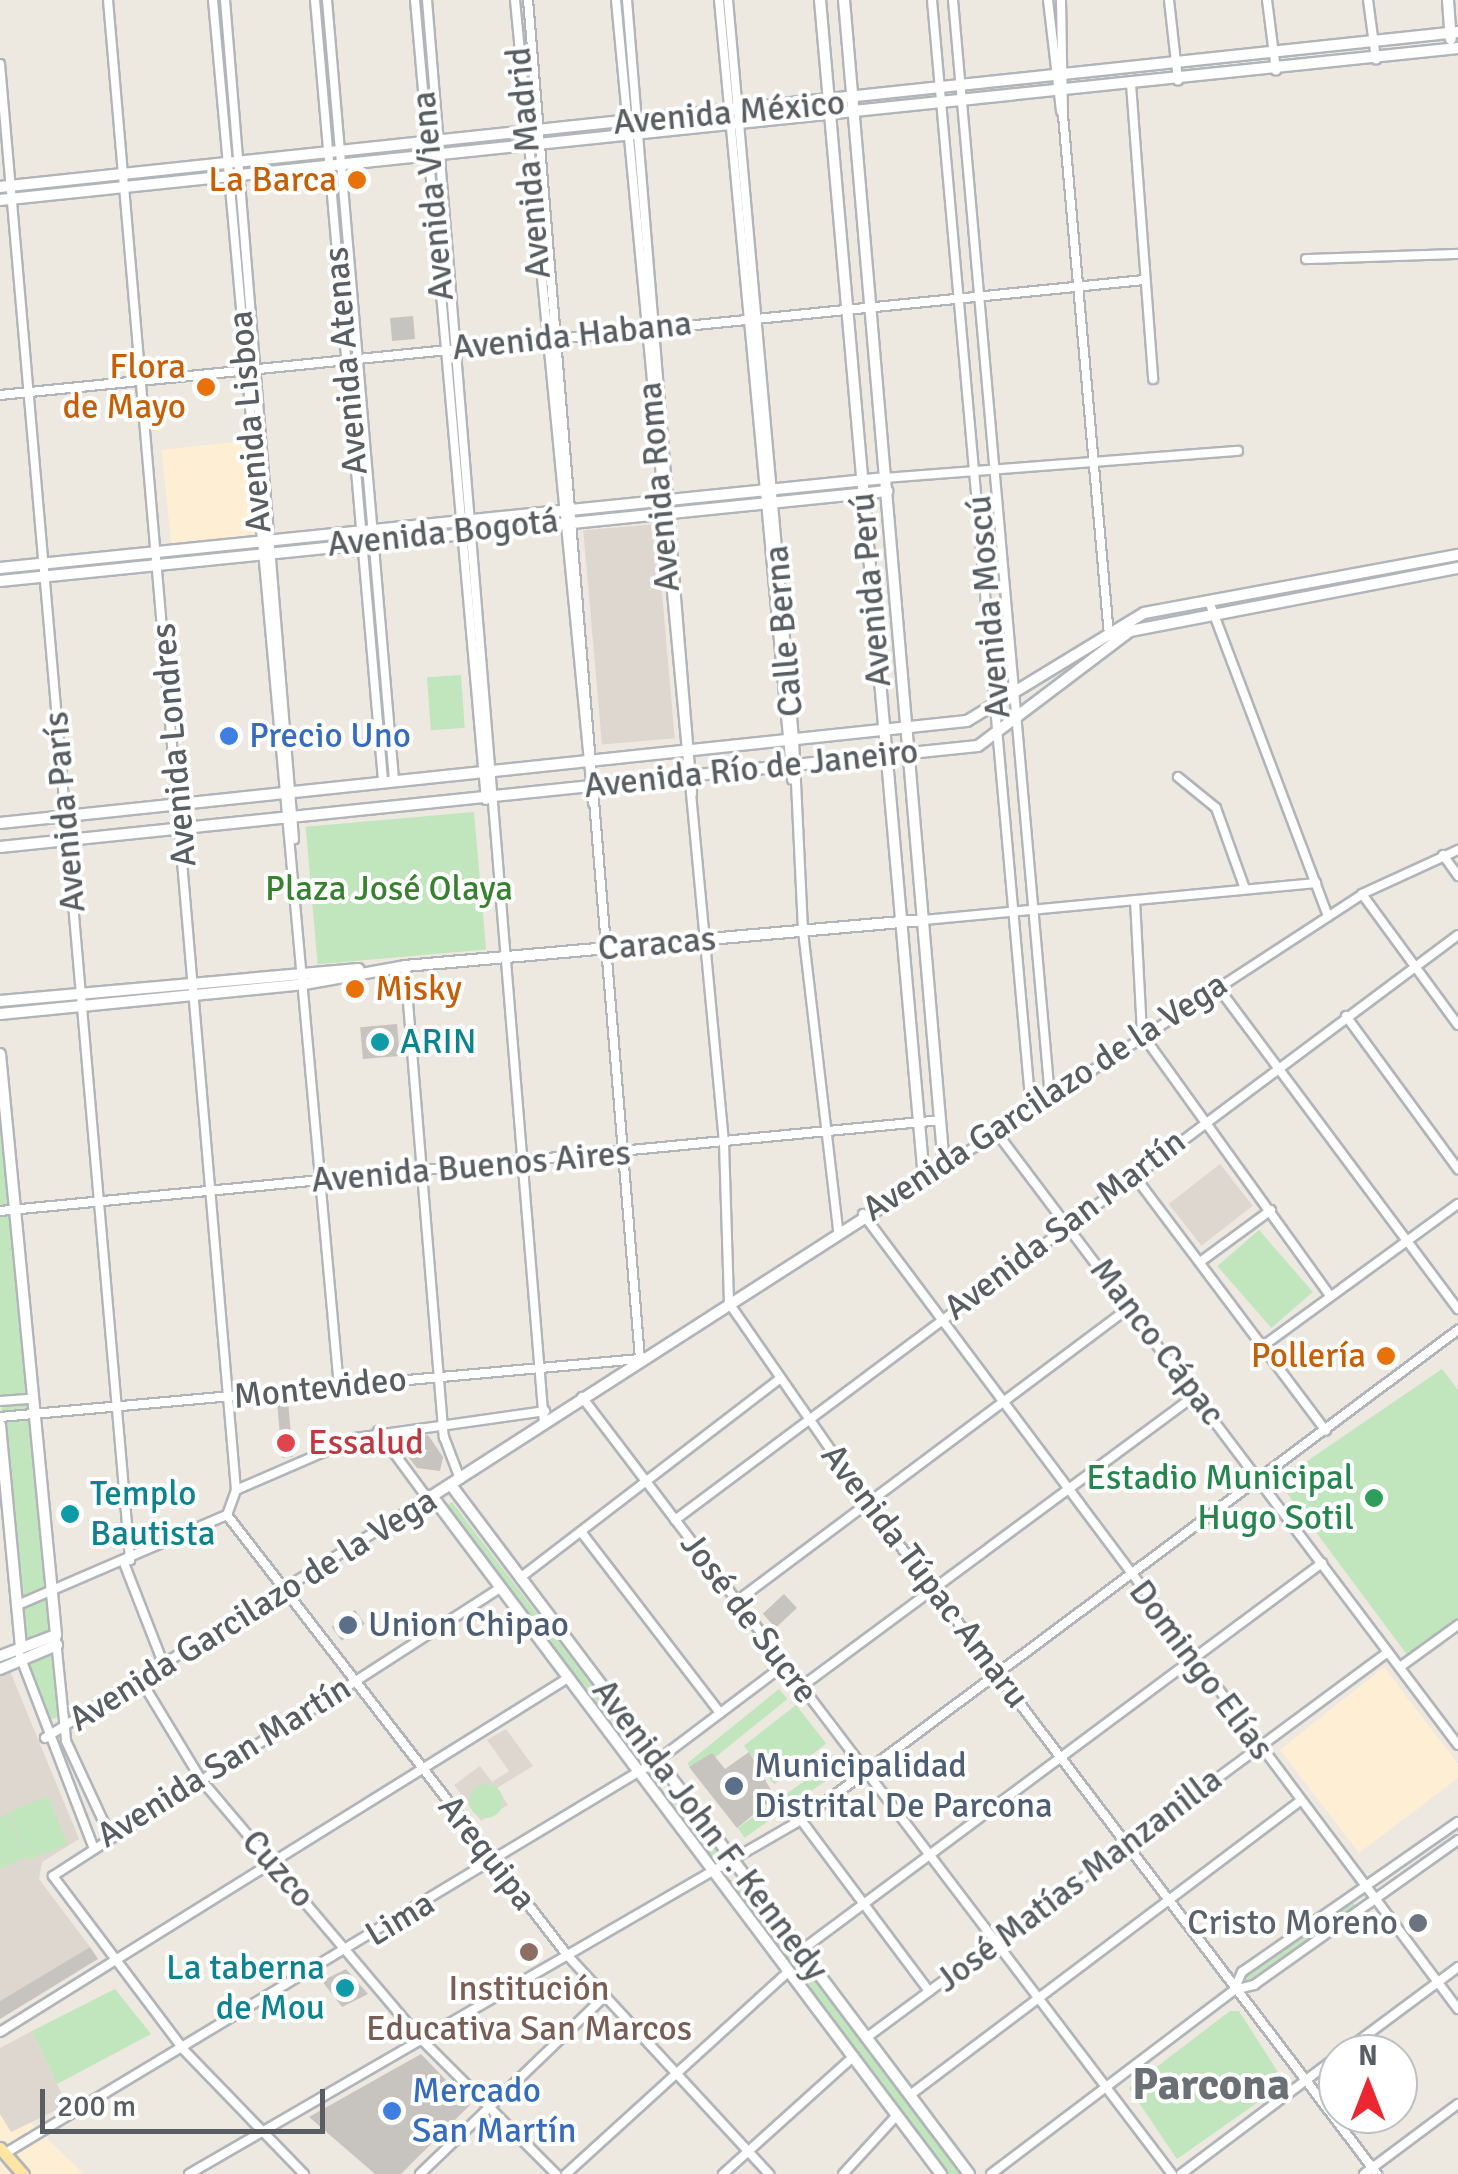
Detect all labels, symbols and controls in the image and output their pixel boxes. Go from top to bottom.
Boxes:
street label: Avenida Madrid [498,45,560,281]
street label: Avenida México [611,82,847,144]
street label: Avenida Viena [403,89,463,303]
place label: La Barca [208,159,337,201]
marker: La Barca [346,169,368,191]
street label: Avenida Atenas [315,245,377,477]
street label: Avenida Habana [450,303,694,369]
street label: Avenida Lisboa [219,309,281,535]
place label: Flora de Mayo [63,346,186,428]
marker: Flora de Mayo [195,376,217,398]
street label: Avenida Roma [629,380,689,594]
street label: Avenida Perú [842,491,900,689]
street label: Avenida Moscú [958,494,1020,720]
street label: Avenida Bogotá [325,500,561,566]
street label: Calle Berna [756,543,812,719]
street label: Avenida Londres [142,621,206,869]
street label: Avenida París [35,710,95,914]
place label: Precio Uno [249,715,411,757]
marker: Precio Uno [218,725,240,747]
street label: Avenida Río de Janeiro [582,731,920,807]
park label: Plaza José Olaya [265,868,513,910]
street label: Caracas [596,918,718,970]
street label: Avenida Garcilazo de la Vega [855,963,1235,1231]
place label: Misky [375,968,462,1010]
marker: Misky [344,978,366,1000]
place label: ARIN [400,1021,476,1063]
marker: ARIN [369,1031,391,1053]
street label: Avenida San Martín [936,1121,1194,1329]
street label: Avenida Buenos Aires [310,1132,632,1202]
street label: Manco Cápac [1080,1250,1234,1434]
place label: Pollería [1251,1335,1366,1377]
marker: Pollería [1375,1345,1397,1367]
street label: Montevideo [231,1358,409,1418]
place label: Essalud [308,1422,424,1464]
marker: Essalud [273,1430,299,1456]
street label: Avenida Túpac Amaru [812,1436,1038,1716]
place label: Estadio Municipal Hugo Sotil [1086,1457,1354,1539]
place label: Templo Bautista [90,1473,215,1555]
street label: Avenida Garcilazo de la Vega [61,1479,445,1741]
marker: Estadio Municipal Hugo Sotil [1363,1487,1385,1509]
marker: Templo Bautista [59,1503,81,1525]
street label: José de Sucre [671,1524,827,1712]
street label: Domingo Elías [1120,1572,1282,1768]
place label: Union Chipao [368,1604,569,1646]
marker: Union Chipao [337,1614,359,1636]
street label: Avenida San Martín [89,1667,359,1857]
street label: Avenida John F. Kennedy [583,1671,837,1989]
place label: Municipalidad Distrital De Parcona [754,1745,1053,1827]
street label: José Matías Manzanilla [927,1759,1231,2001]
marker: Municipalidad Distrital De Parcona [723,1775,745,1797]
street label: Arequipa [429,1787,545,1919]
street label: Cuzco [233,1821,323,1917]
street label: Lima [358,1882,442,1956]
place label: Cristo Moreno [1187,1902,1398,1944]
marker: Cristo Moreno [1407,1912,1429,1934]
marker: Institución Educativa San Marcos [518,1941,540,1963]
place label: La taberna de Mou [166,1947,325,2029]
place label: Institución Educativa San Marcos [366,1968,692,2050]
marker: La taberna de Mou [334,1977,356,1999]
north arrow [1318,2034,1418,2134]
text: N [1358,2039,1378,2073]
district label: Parcona [1132,2058,1290,2112]
scale bar [45,2069,330,2131]
place label: Mercado San Martín [412,2070,577,2152]
text: 200 m [57,2088,136,2125]
marker: Mercado San Martín [381,2100,403,2122]

